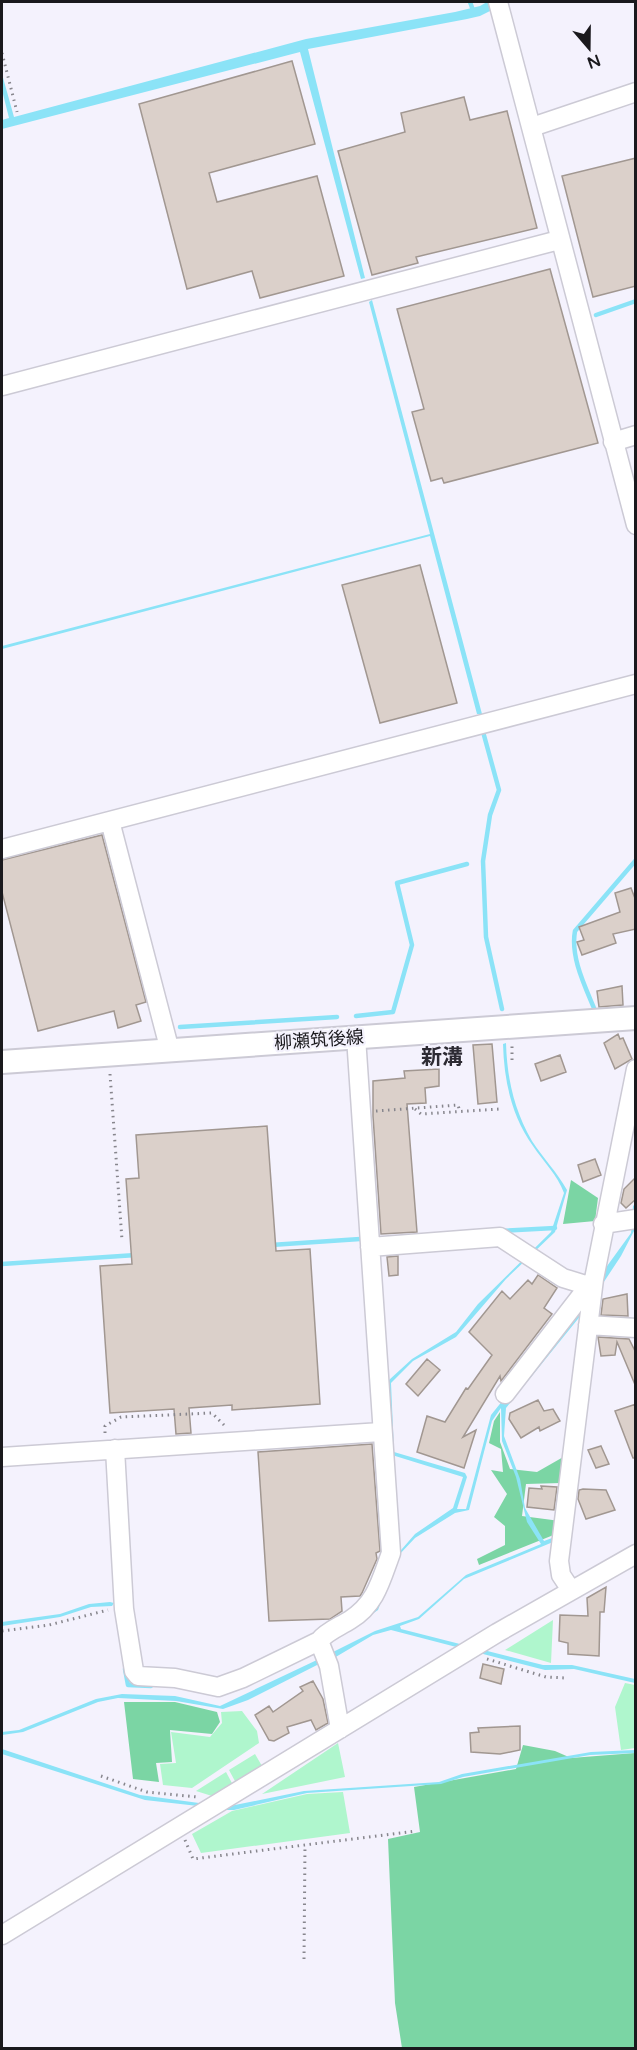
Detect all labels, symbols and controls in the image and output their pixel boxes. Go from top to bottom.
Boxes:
north arrow [559,18,619,78]
text: N [584,50,603,73]
street label: 柳瀬筑後線 [273,1026,365,1054]
district label: 新溝 [421,1045,463,1070]

